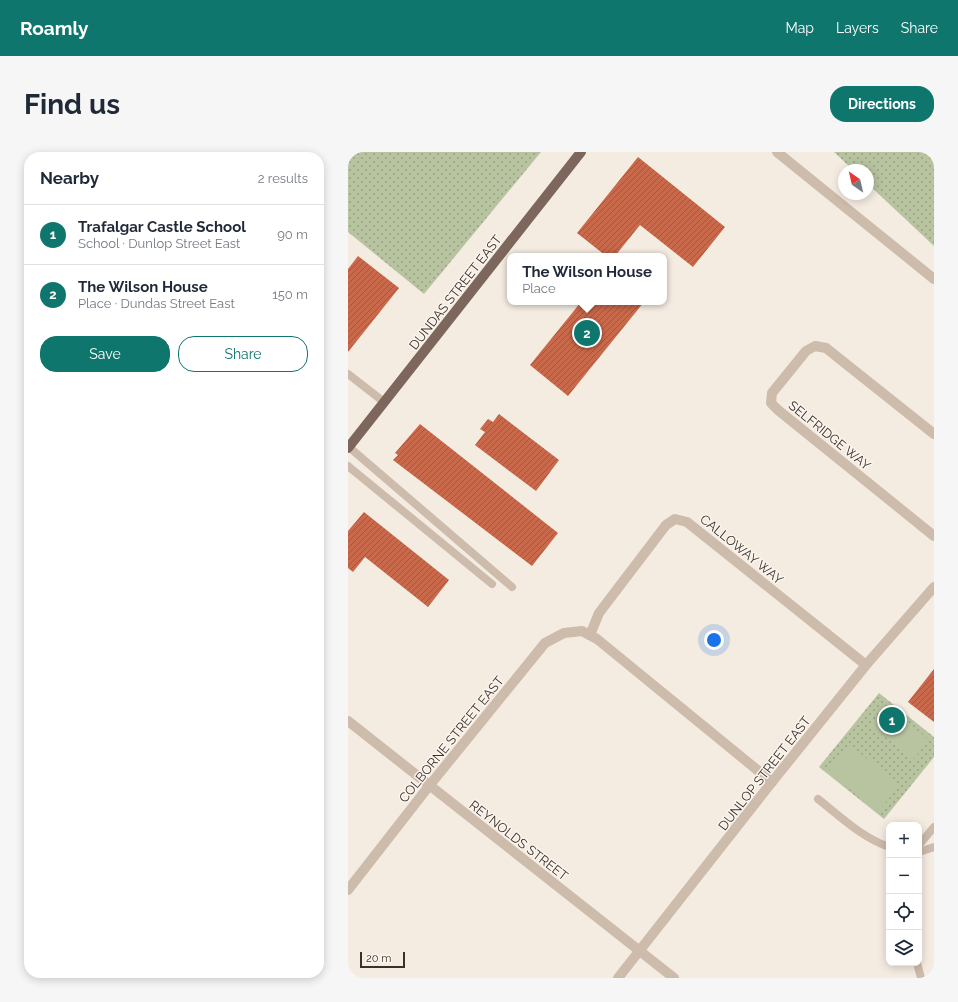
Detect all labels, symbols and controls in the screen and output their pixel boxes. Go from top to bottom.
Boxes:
text: Roamly [20,17,88,39]
text: Map [786,20,814,36]
text: Layers [836,20,879,36]
text: Share [901,20,938,36]
button: Directions [830,86,934,122]
text: Find us [24,88,120,121]
north arrow [838,164,874,200]
text: Nearby [40,168,99,188]
text: 2 results [258,171,308,186]
text: Trafalgar Castle School [78,218,246,236]
text: 1 [50,227,56,242]
text: 90 m [277,227,308,242]
street label: DUNDAS STREET EAST [406,232,505,353]
text: School · Dunlop Street East [78,236,240,251]
popup [507,253,667,305]
text: The Wilson House [522,263,652,281]
text: The Wilson House [78,278,208,296]
text: Place [522,281,556,296]
text: 2 [49,287,57,302]
text: 150 m [272,287,308,302]
text: Place · Dundas Street East [78,296,235,311]
pin: 2 [574,318,600,348]
button: Save [40,336,170,372]
button: Share [178,336,308,372]
street label: SELFRIDGE WAY [786,398,874,473]
street label: CALLOWAY WAY [697,511,787,588]
your location [704,630,724,650]
street label: COLBORNE STREET EAST [396,673,507,805]
pin: 1 [879,705,905,735]
street label: DUNLOP STREET EAST [715,713,814,833]
street label: REYNOLDS STREET [466,797,571,884]
map controls [886,822,922,966]
button: + [886,822,922,858]
button: − [886,858,922,894]
button: locate [886,894,922,930]
button: layers [886,930,922,966]
scale bar [360,950,405,969]
text: 20 m [366,952,391,965]

